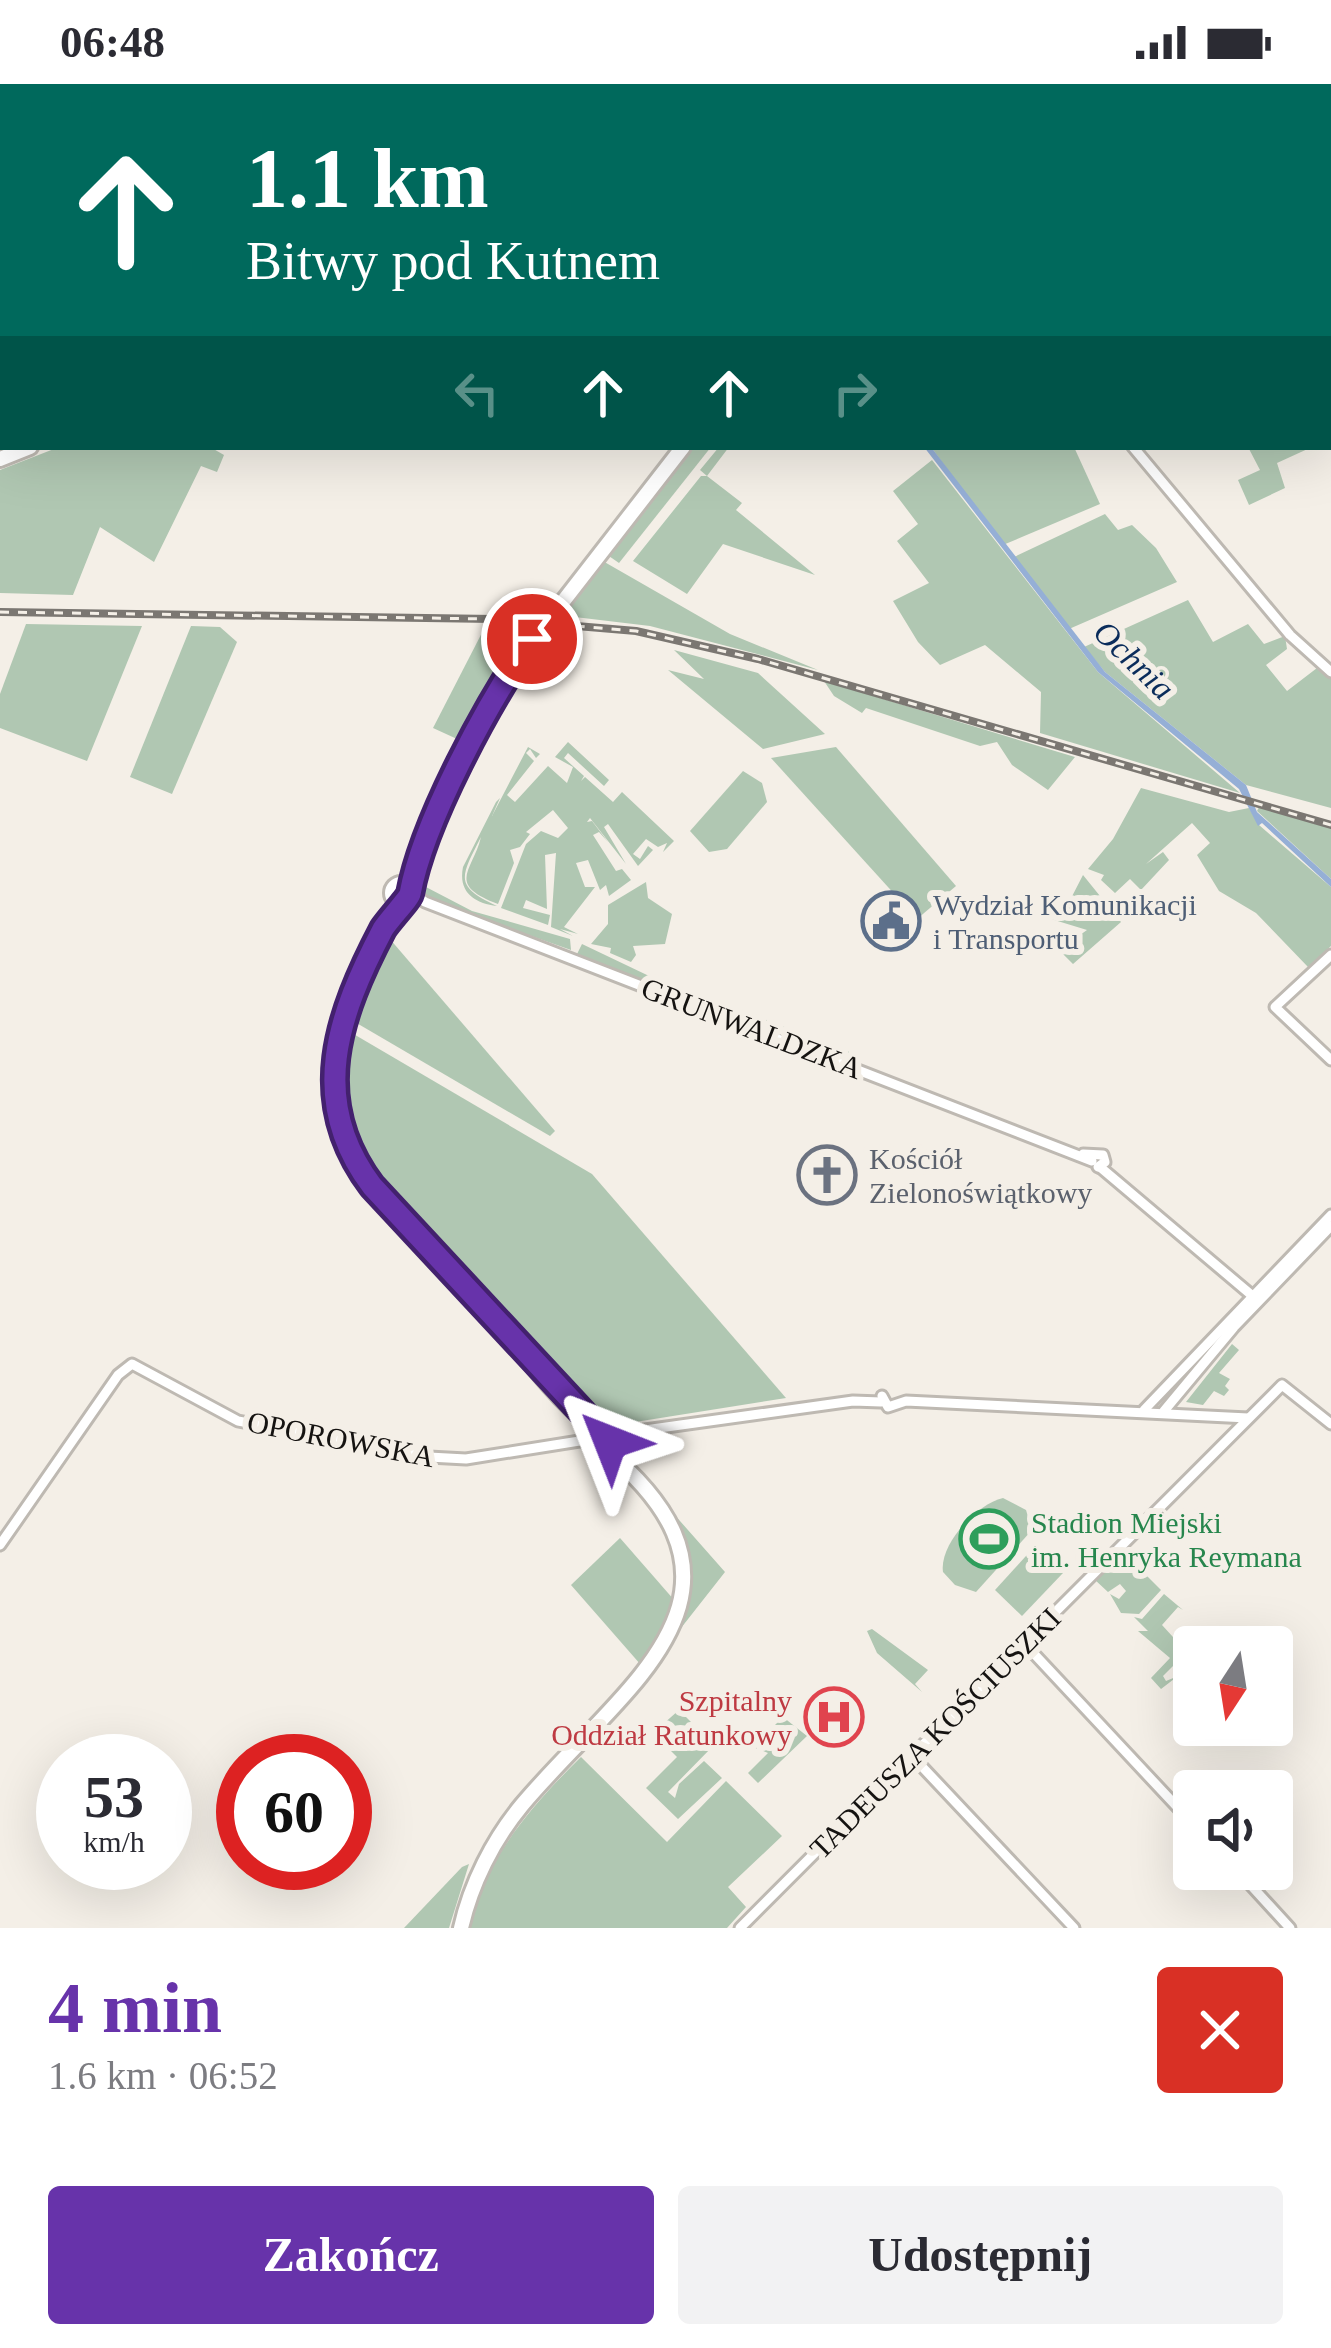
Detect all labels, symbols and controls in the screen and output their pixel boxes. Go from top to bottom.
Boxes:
text: 06:48 [60,17,165,67]
icon: ahead [48,132,204,288]
text: 1.1 km [246,132,489,225]
text: Bitwy pod Kutnem [246,231,660,291]
icon: left [444,360,510,426]
icon: ahead [570,360,636,426]
icon: ahead [696,360,762,426]
icon: right [822,360,888,426]
pin [481,588,583,690]
icon: arrive [499,606,565,672]
water label: Ochnia [1087,613,1181,707]
place label: Wydział Komunikacji i Transportu [933,888,1197,955]
public building icon: Wydział Komunikacji i Transportu [860,890,922,952]
street label: GRUNWALDZKA [637,971,867,1085]
place label: Kościół Zielonoświątkowy [869,1142,1092,1209]
church icon: Kościół Zielonoświątkowy [796,1144,858,1206]
position arrow [547,1379,673,1505]
street label: OPOROWSKA [245,1405,438,1473]
place label: Stadion Miejski im. Henryka Reymana [1031,1506,1302,1573]
sports icon: Stadion Miejski im. Henryka Reymana [958,1508,1020,1570]
street label: TADEUSZA KOŚCIUSZKI [803,1601,1067,1865]
north arrow [1173,1626,1293,1746]
map controls [1173,1626,1293,1890]
place label: Szpitalny Oddział Ratunkowy [551,1684,792,1751]
hospital icon: Szpitalny Oddział Ratunkowy [803,1686,865,1748]
speed limit sign: 60 [216,1734,372,1890]
text: 53 [84,1764,144,1830]
button: sound [1173,1770,1293,1890]
text: km/h [83,1825,145,1858]
button: close [1157,1967,1283,2093]
text: 4 min [48,1968,222,2048]
text: 1.6 km · 06:52 [48,2054,278,2097]
button: Zakończ [48,2186,654,2324]
button: Udostępnij [678,2186,1283,2324]

